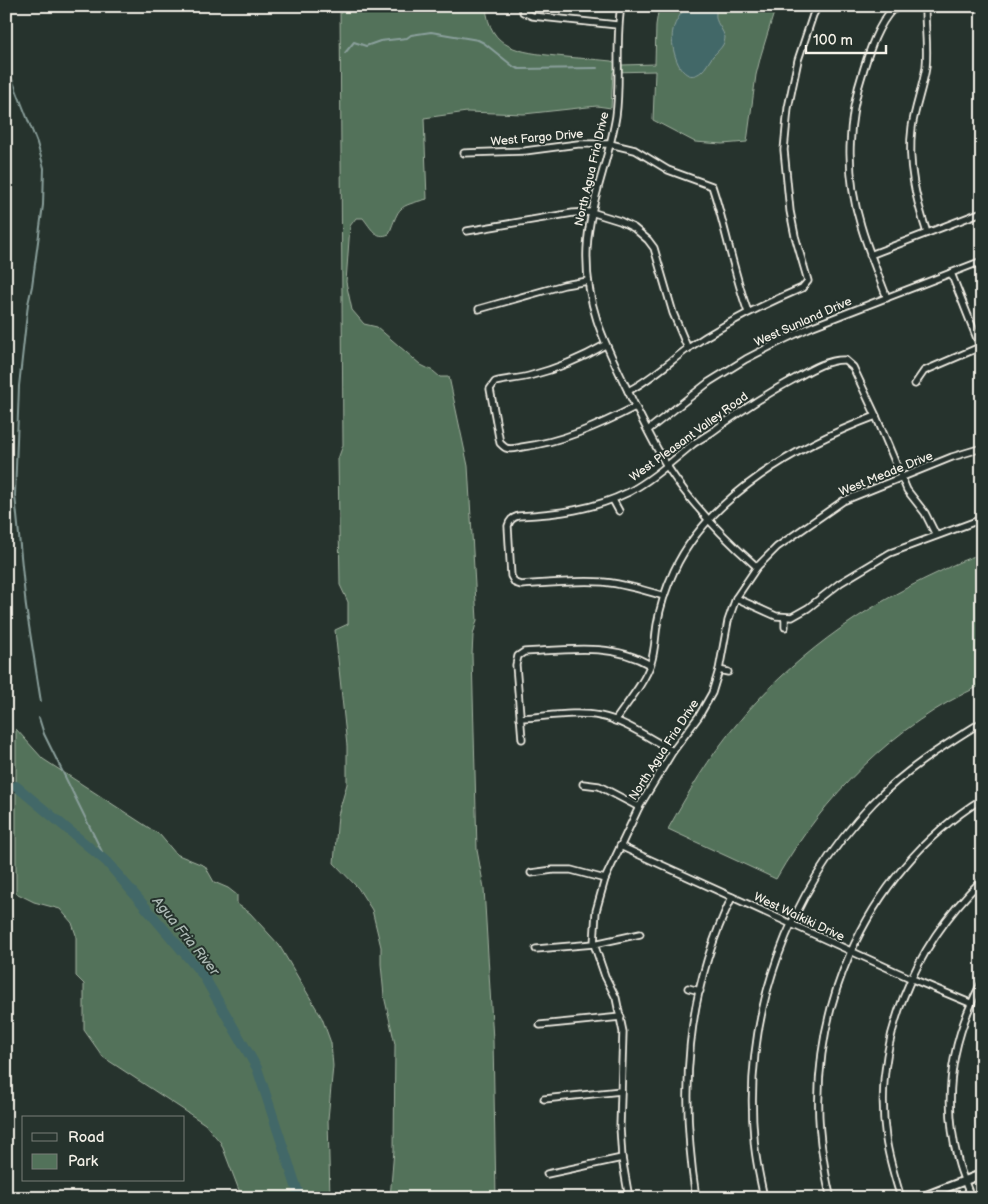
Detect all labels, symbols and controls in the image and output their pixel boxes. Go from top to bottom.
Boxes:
scale bar [806,22,886,54]
text: 100 m [813,31,853,50]
street label: North Agua Fria Drive [572,110,612,228]
street label: West Fargo Drive [490,126,584,150]
street label: West Sunland Drive [752,294,854,350]
street label: West Pleasant Valley Road [627,389,751,485]
street label: West Meade Drive [837,448,935,500]
street label: North Agua Fria Drive [626,697,702,803]
street label: West Waikiki Drive [751,889,847,945]
water label: Agua Fria River [148,892,224,980]
legend [22,1116,185,1182]
text: Road [68,1128,104,1147]
text: Park [68,1152,99,1171]

